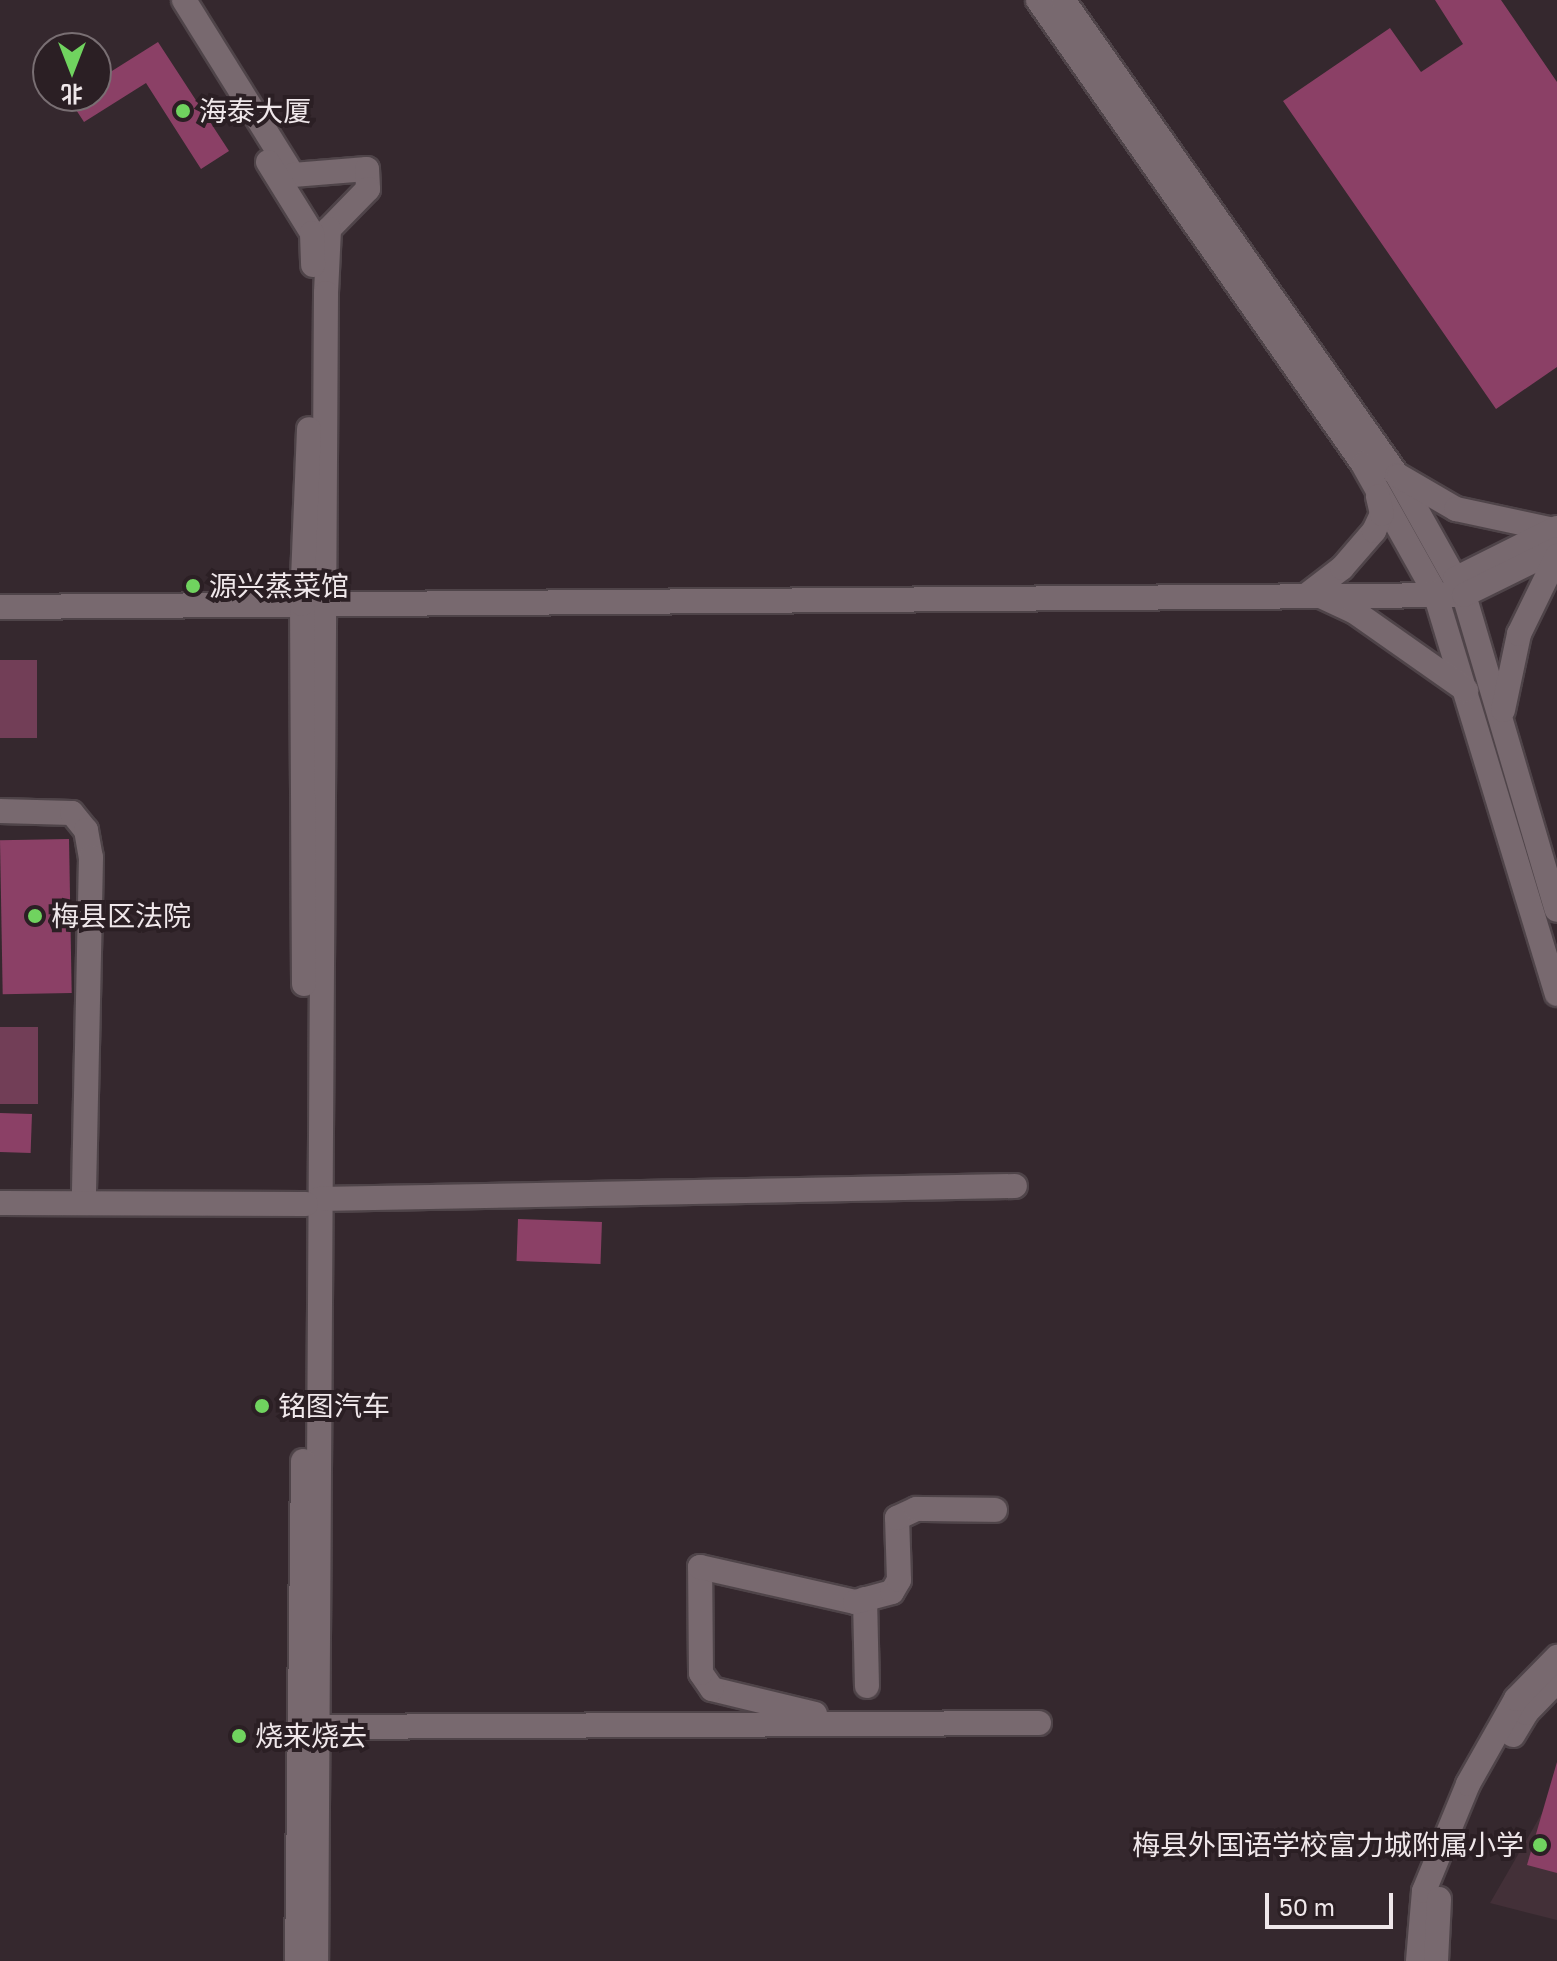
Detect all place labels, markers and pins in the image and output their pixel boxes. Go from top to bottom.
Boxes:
place label: 海泰大厦 [199,94,311,128]
marker: 海泰大厦 [174,102,192,120]
place label: 源兴蒸菜馆 [209,569,349,603]
marker: 源兴蒸菜馆 [184,577,202,595]
place label: 梅县区法院 [51,899,191,933]
marker: 梅县区法院 [26,907,44,925]
place label: 铭图汽车 [278,1389,390,1423]
marker: 铭图汽车 [253,1397,271,1415]
place label: 烧来烧去 [255,1719,367,1753]
marker: 烧来烧去 [230,1727,248,1745]
place label: 梅县外国语学校富力城附属小学 [1132,1828,1524,1862]
marker: 梅县外国语学校富力城附属小学 [1531,1836,1549,1854]

